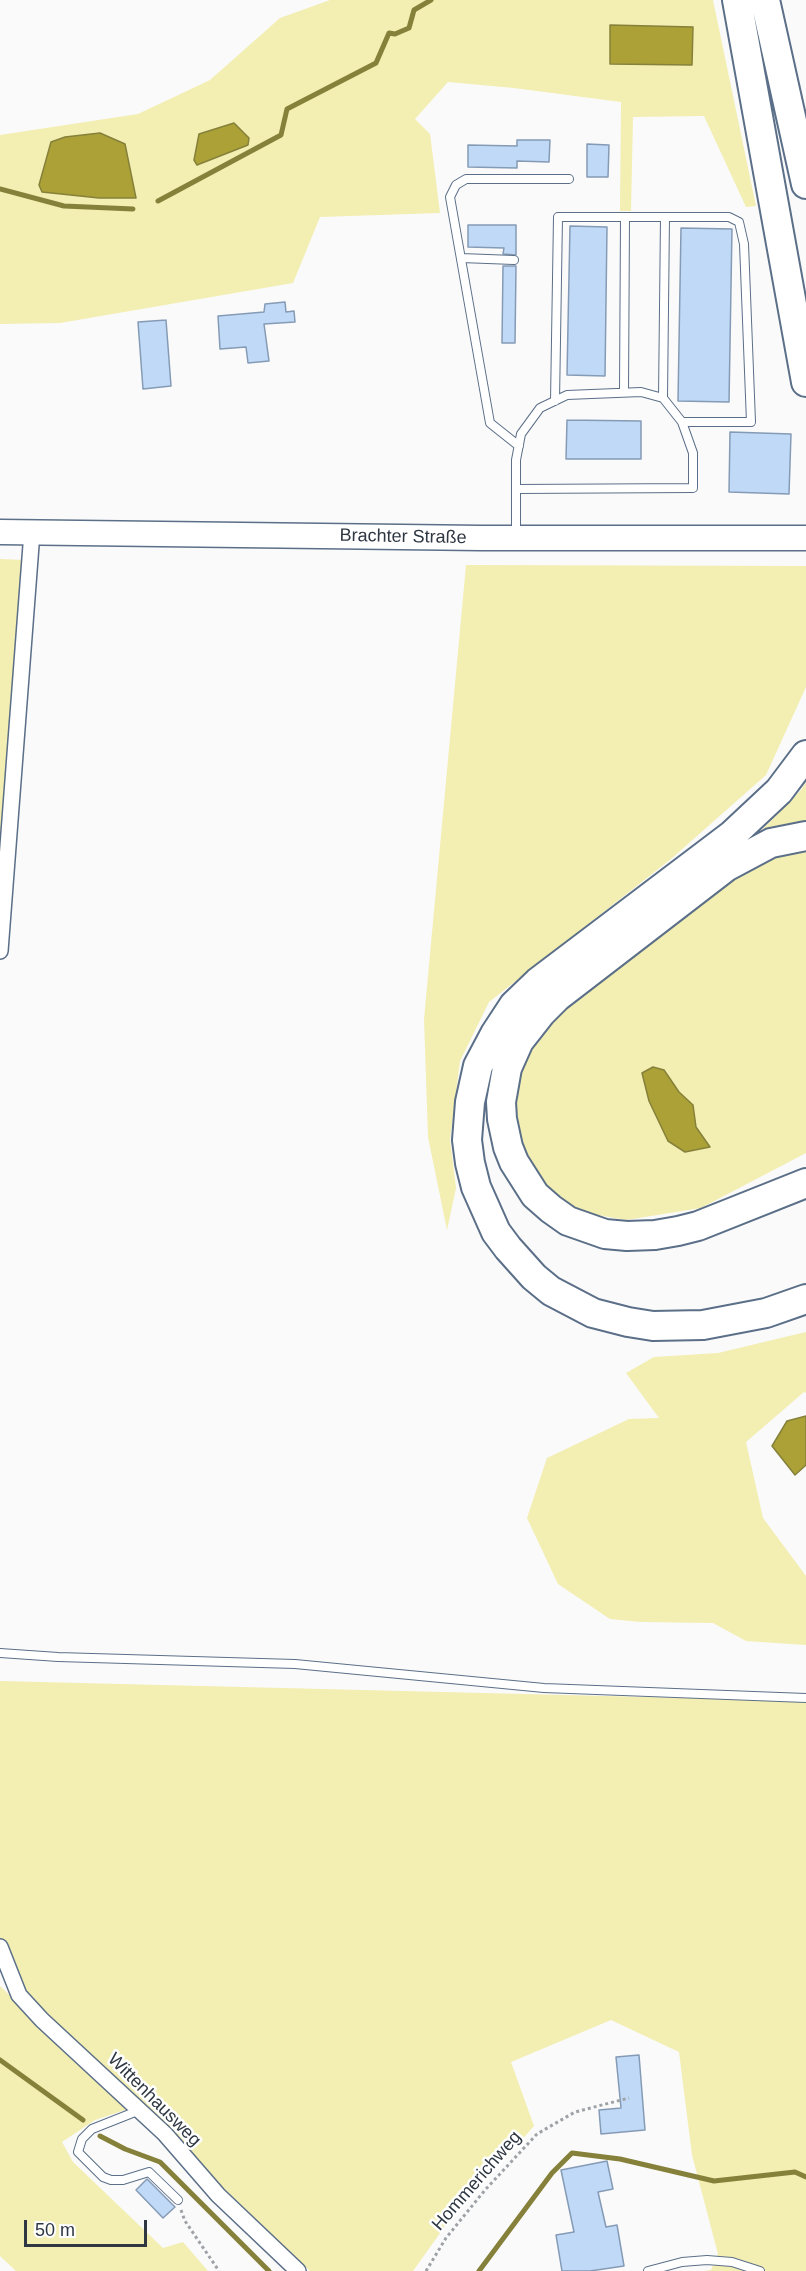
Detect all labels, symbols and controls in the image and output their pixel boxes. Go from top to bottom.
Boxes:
street label: Brachter Straße [339,525,467,549]
street label: Wittenhausweg [103,2049,205,2151]
street label: Hommerichweg [428,2127,526,2235]
scale bar [27,2208,150,2246]
text: 50 m [35,2220,75,2240]

